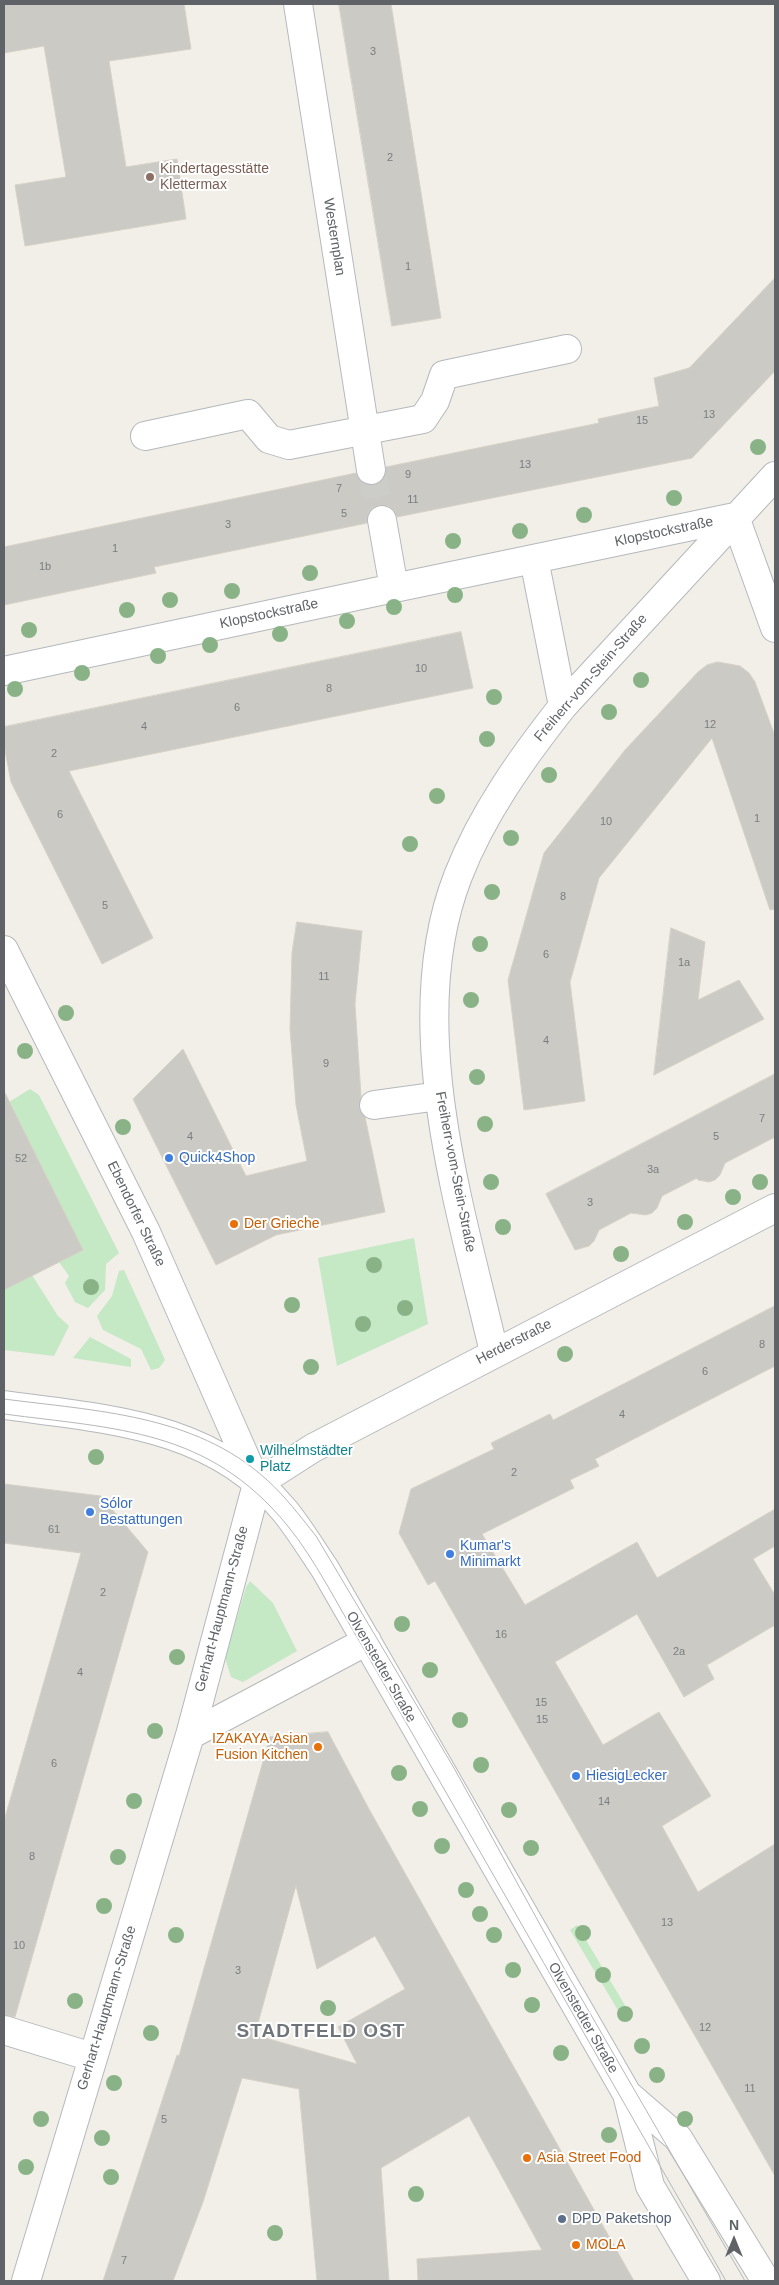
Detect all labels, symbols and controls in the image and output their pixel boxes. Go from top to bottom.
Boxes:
house number: 3 [370,45,376,59]
house number: 2 [387,151,393,165]
place label: Kindertagesstätte Klettermax [160,161,269,193]
marker: Kindertagesstätte Klettermax [144,171,156,183]
street label: Westernplan [320,197,348,277]
house number: 1 [405,260,411,274]
house number: 13 [703,408,715,422]
house number: 15 [636,414,648,428]
house number: 13 [519,458,531,472]
house number: 9 [405,468,411,482]
house number: 7 [336,482,342,496]
house number: 11 [407,493,419,507]
house number: 5 [341,507,347,521]
street label: Klopstockstraße [613,513,715,551]
house number: 3 [225,518,231,532]
house number: 1 [112,542,118,556]
house number: 1b [39,560,51,574]
street label: Klopstockstraße [218,595,320,633]
street label: Freiherr-vom-Stein-Straße [531,611,651,745]
house number: 10 [415,662,427,676]
house number: 8 [326,682,332,696]
house number: 6 [234,701,240,715]
house number: 12 [704,718,716,732]
house number: 4 [141,720,147,734]
house number: 2 [51,747,57,761]
house number: 6 [57,808,63,822]
house number: 1 [754,812,760,826]
house number: 10 [600,815,612,829]
house number: 8 [560,890,566,904]
house number: 5 [102,899,108,913]
house number: 6 [543,948,549,962]
house number: 1a [678,956,690,970]
house number: 11 [318,970,330,984]
house number: 4 [543,1034,549,1048]
house number: 9 [323,1057,329,1071]
street label: Freiherr-vom-Stein-Straße [431,1090,479,1254]
house number: 7 [759,1112,765,1126]
house number: 4 [187,1130,193,1144]
house number: 5 [713,1130,719,1144]
place label: Quick4Shop [179,1150,255,1166]
house number: 52 [15,1152,27,1166]
marker: Quick4Shop [163,1152,175,1164]
street label: Ebendorfer Straße [103,1159,169,1269]
house number: 3a [647,1163,659,1177]
house number: 3 [587,1196,593,1210]
place label: Der Grieche [244,1216,319,1232]
marker: Der Grieche [228,1218,240,1230]
street label: Herderstraße [473,1316,555,1368]
house number: 8 [759,1338,765,1352]
house number: 6 [702,1365,708,1379]
house number: 4 [619,1408,625,1422]
place label: Wilhelmstädter Platz [260,1443,353,1475]
marker: Wilhelmstädter Platz [244,1453,256,1465]
house number: 2 [511,1466,517,1480]
place label: Sólor Bestattungen [100,1496,183,1528]
marker: Sólor Bestattungen [84,1506,96,1518]
house number: 61 [48,1523,60,1537]
street label: Gerhart-Hauptmann-Straße [192,1524,252,1694]
place label: Kumar's Minimarkt [460,1538,521,1570]
marker: Kumar's Minimarkt [444,1548,456,1560]
house number: 2 [100,1586,106,1600]
street label: Olvenstedter Straße [342,1609,420,1725]
house number: 16 [495,1628,507,1642]
house number: 2a [673,1645,685,1659]
house number: 4 [77,1666,83,1680]
house number: 15 [535,1696,547,1710]
house number: 15 [536,1713,548,1727]
place label: IZAKAYA Asian Fusion Kitchen [212,1731,308,1764]
marker: IZAKAYA Asian Fusion Kitchen [312,1741,324,1753]
house number: 6 [51,1757,57,1771]
place label: HiesigLecker [586,1768,667,1784]
marker: HiesigLecker [570,1770,582,1782]
house number: 14 [598,1795,610,1809]
house number: 8 [29,1850,35,1864]
house number: 13 [661,1916,673,1930]
street label: Gerhart-Hauptmann-Straße [74,1924,140,2092]
house number: 10 [13,1939,25,1953]
street label: Olvenstedter Straße [544,1960,622,2076]
house number: 3 [235,1964,241,1978]
district label: STADTFELD OST [235,2021,407,2043]
house number: 12 [699,2021,711,2035]
house number: 11 [744,2082,756,2096]
house number: 5 [161,2113,167,2127]
place label: Asia Street Food [537,2150,641,2166]
marker: Asia Street Food [521,2152,533,2164]
place label: DPD Paketshop [572,2211,672,2227]
marker: DPD Paketshop [556,2213,568,2225]
north arrow [709,2215,759,2265]
text: N [729,2217,739,2233]
place label: MOLA [586,2237,626,2253]
marker: MOLA [570,2239,582,2251]
house number: 7 [121,2254,127,2268]

